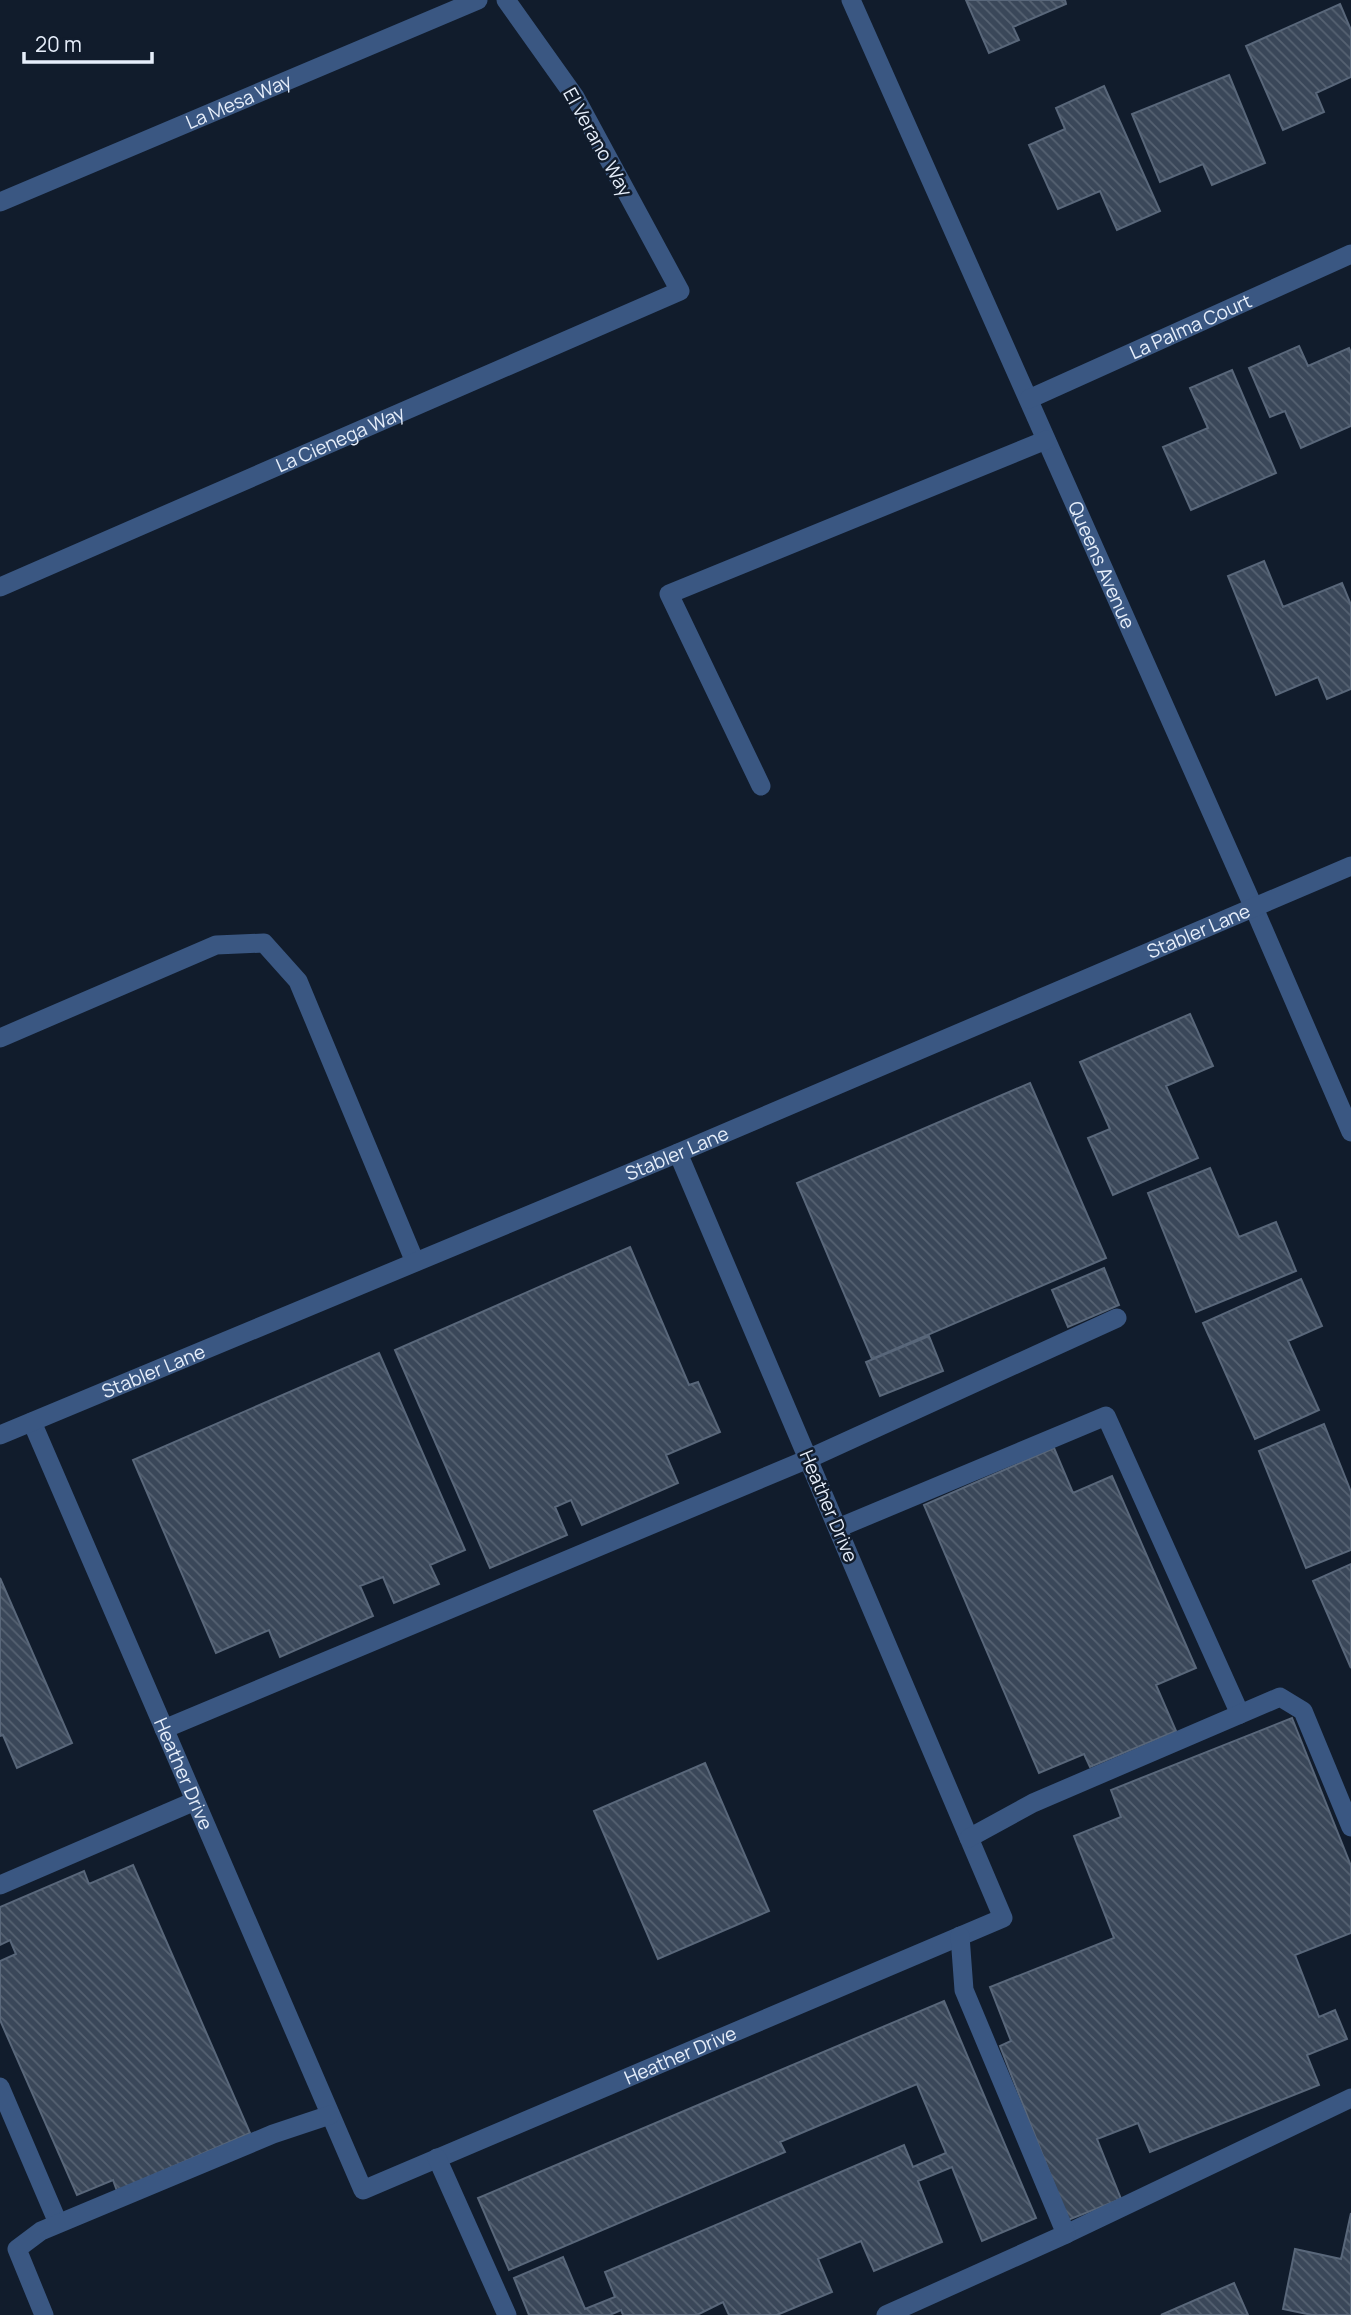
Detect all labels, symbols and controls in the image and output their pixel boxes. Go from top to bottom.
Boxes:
scale bar [24,21,152,65]
text: 20 m [35,30,82,58]
street label: La Mesa Way [182,67,295,135]
street label: El Verano Way [557,83,639,201]
street label: La Palma Court [1125,288,1256,365]
street label: La Cienega Way [272,399,409,478]
street label: Queens Avenue [1062,497,1141,633]
street label: Stabler Lane [1143,898,1254,965]
street label: Stabler Lane [621,1120,732,1187]
street label: Stabler Lane [98,1338,209,1404]
street label: Heather Drive [794,1446,864,1566]
street label: Heather Drive [148,1714,219,1834]
street label: Heather Drive [620,2020,740,2091]

